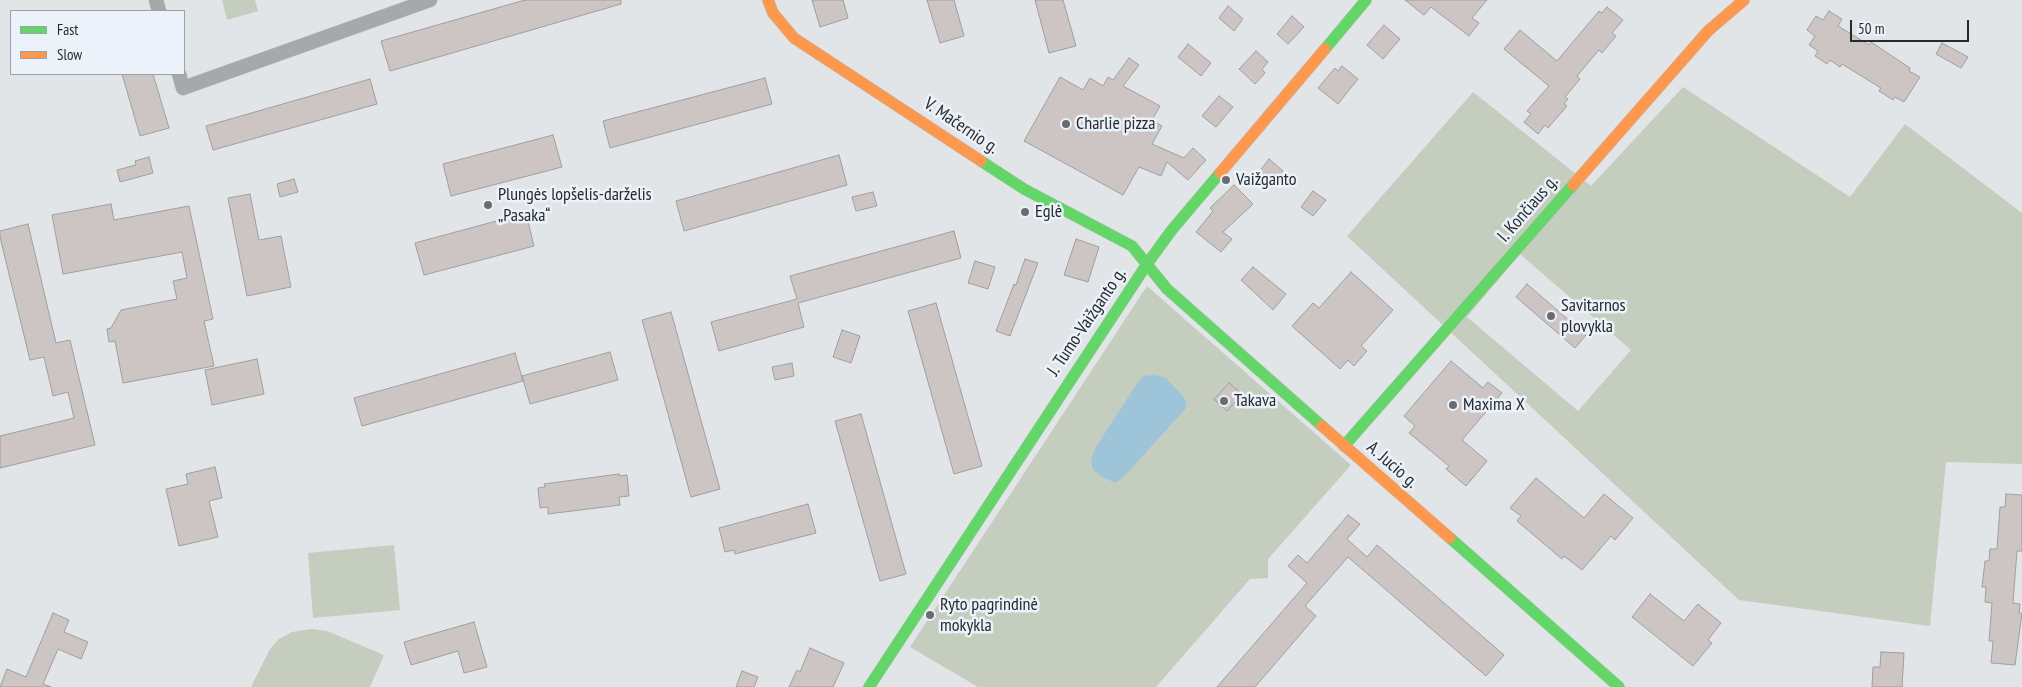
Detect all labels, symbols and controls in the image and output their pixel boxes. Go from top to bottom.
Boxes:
legend [10,10,185,75]
scale bar [1852,10,1971,42]
text: 50 m [1858,19,1884,38]
text: Fast [57,20,78,39]
text: Slow [57,45,82,64]
street label: V. Mačernio g. [920,93,1002,159]
place label: Charlie pizza [1076,113,1156,135]
marker: Charlie pizza [1060,118,1072,130]
place label: Vaižganto [1236,169,1296,191]
street label: I. Končiaus g. [1493,171,1563,247]
marker: Vaižganto [1220,174,1232,186]
place label: Plungės lopšelis-darželis „Pasaka“ [498,184,652,226]
marker: Plungės lopšelis-darželis „Pasaka“ [482,199,494,211]
place label: Eglė [1035,201,1062,223]
marker: Eglė [1019,206,1031,218]
street label: J. Tumo-Vaižganto g. [1043,264,1131,380]
place label: Savitarnos plovykla [1561,295,1626,338]
marker: Savitarnos plovykla [1545,310,1557,322]
place label: Takava [1234,390,1276,412]
place label: Maxima X [1463,394,1525,416]
marker: Takava [1218,395,1230,407]
marker: Maxima X [1447,399,1459,411]
street label: A. Jucio g. [1362,437,1422,493]
place label: Ryto pagrindinė mokykla [940,594,1038,636]
marker: Ryto pagrindinė mokykla [924,609,936,621]

